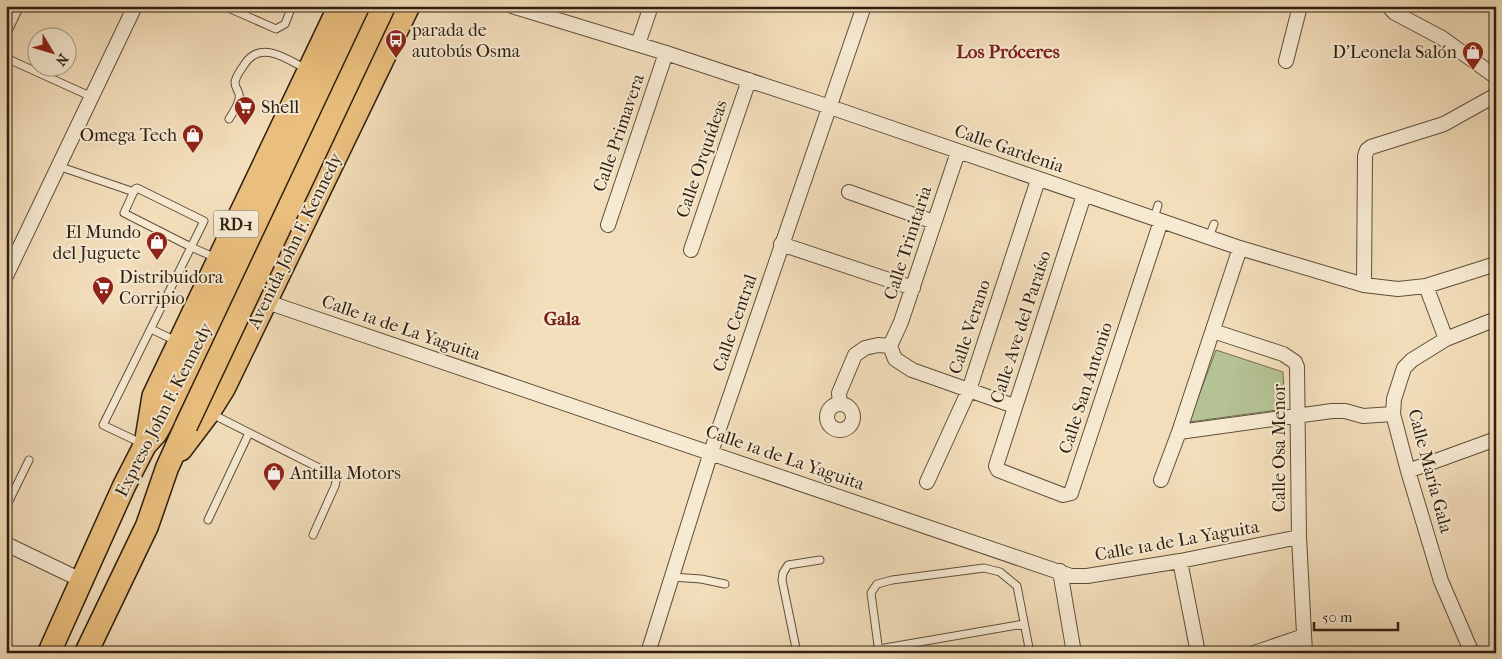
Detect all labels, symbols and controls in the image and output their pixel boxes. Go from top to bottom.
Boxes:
place label: parada de autobús Osma [411,20,521,62]
north arrow [28,28,78,78]
bus stop icon: parada de autobús Osma [384,28,408,59]
shop icon: D'Leonela Salón [1461,40,1485,71]
district label: Los Próceres [956,41,1060,63]
place label: D'Leonela Salón [1332,42,1458,63]
text: N [52,50,72,69]
street label: Calle Primavera [589,71,649,195]
supermarket icon: Shell [233,95,257,126]
place label: Shell [261,97,299,118]
street label: Calle Orquídeas [672,97,732,221]
street label: Calle Gardenia [952,120,1067,178]
shop icon: Omega Tech [181,123,205,154]
place label: Omega Tech [80,125,177,146]
street label: Avenida John F. Kennedy [243,148,347,333]
street label: Calle Trinitaria [880,183,937,303]
road number: RD-1 [214,210,258,238]
place label: El Mundo del Juguete [53,222,141,264]
shop icon: El Mundo del Juguete [145,230,169,261]
street label: Calle Ave del Paraíso [986,248,1056,406]
place label: Distribuidora Corripio [119,267,224,309]
street label: Calle Central [709,271,761,375]
supermarket icon: Distribuidora Corripio [91,275,115,306]
street label: Calle Verano [945,277,995,377]
street label: Calle 1a de La Yaguita [319,291,484,365]
district label: Gala [544,308,581,330]
street label: Expreso John F. Kennedy [111,318,218,501]
street label: Calle San Antonio [1055,320,1117,456]
street label: Calle Osa Menor [1269,384,1290,512]
street label: Calle María Gala [1403,407,1457,536]
street label: Calle 1a de La Yaguita [703,421,868,495]
shop icon: Antilla Motors [262,461,286,492]
place label: Antilla Motors [289,463,401,484]
street label: Calle 1a de La Yaguita [1093,516,1261,566]
scale bar [1314,599,1398,631]
text: 50 m [1322,608,1353,626]

